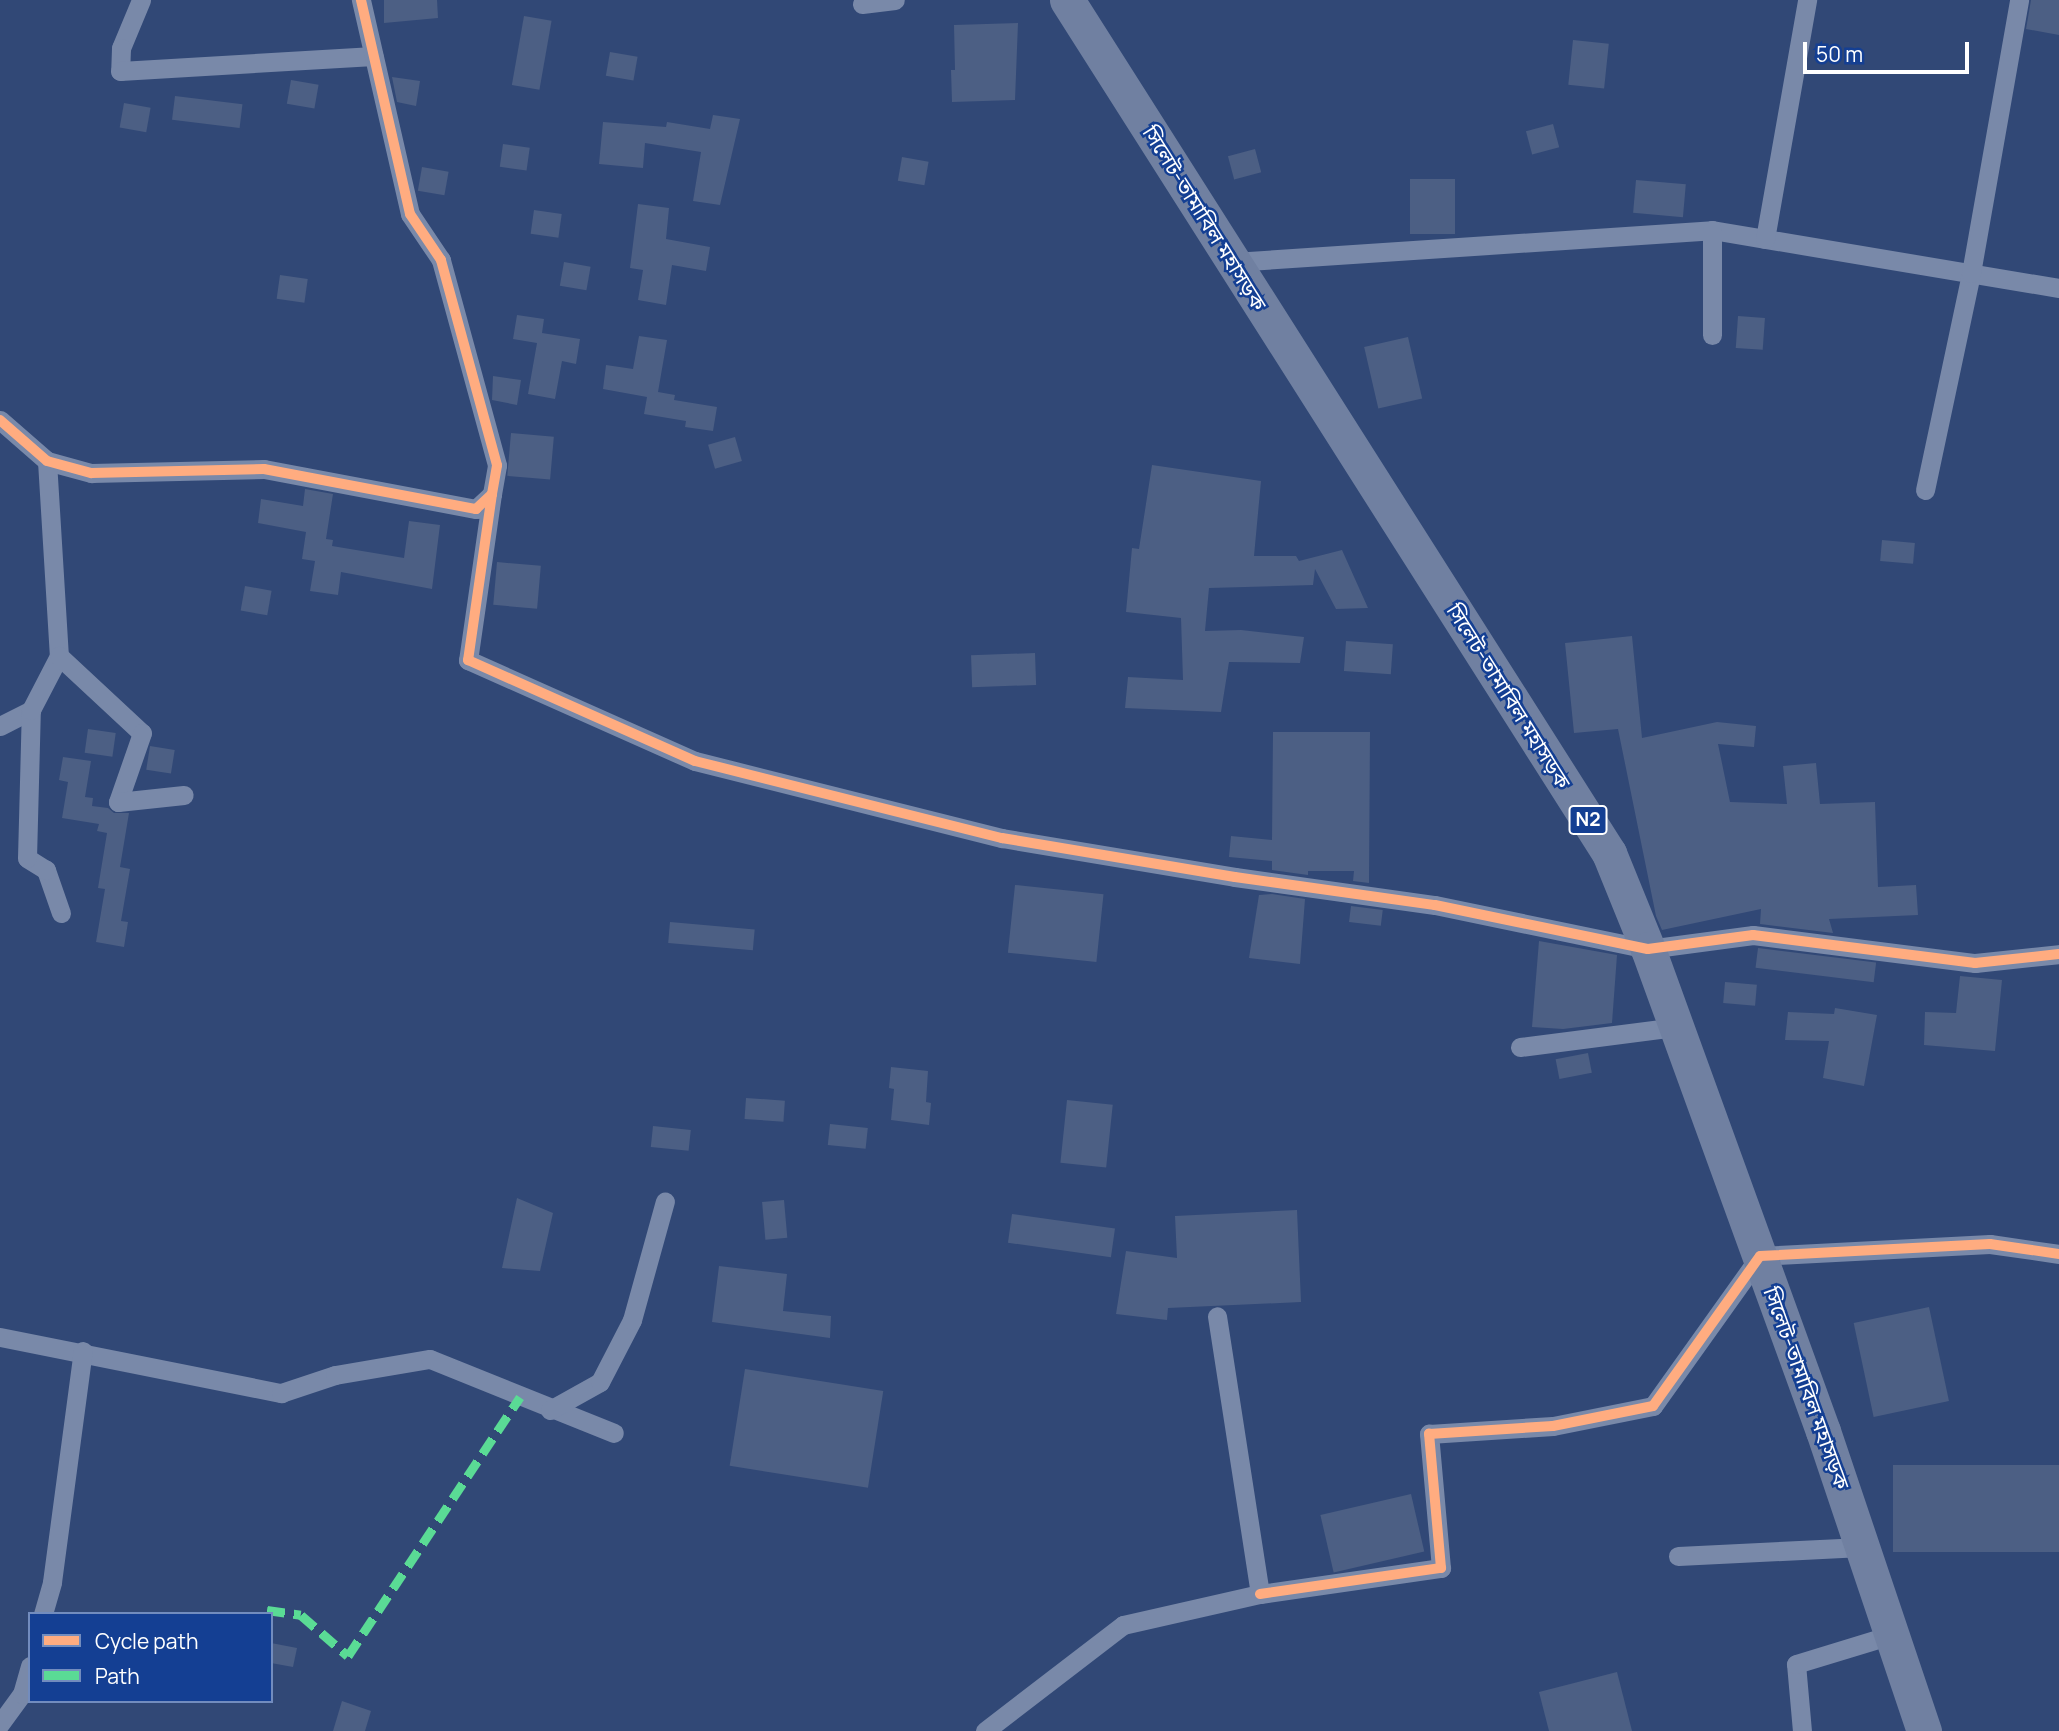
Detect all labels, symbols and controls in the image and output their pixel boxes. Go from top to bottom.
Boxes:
scale bar [1807,28,1973,72]
text: 50 m [1816,40,1863,68]
street label: সিলেট-তামাবিল মহাসড়ক [1138,121,1272,315]
street label: সিলেট-তামাবিল মহাসড়ক [1442,599,1576,793]
road number: N2 [1567,804,1609,835]
street label: সিলেট-তামাবিল মহাসড়ক [1759,1284,1855,1492]
legend [28,1612,273,1703]
text: Cycle path [95,1627,198,1655]
text: Path [95,1662,140,1690]

